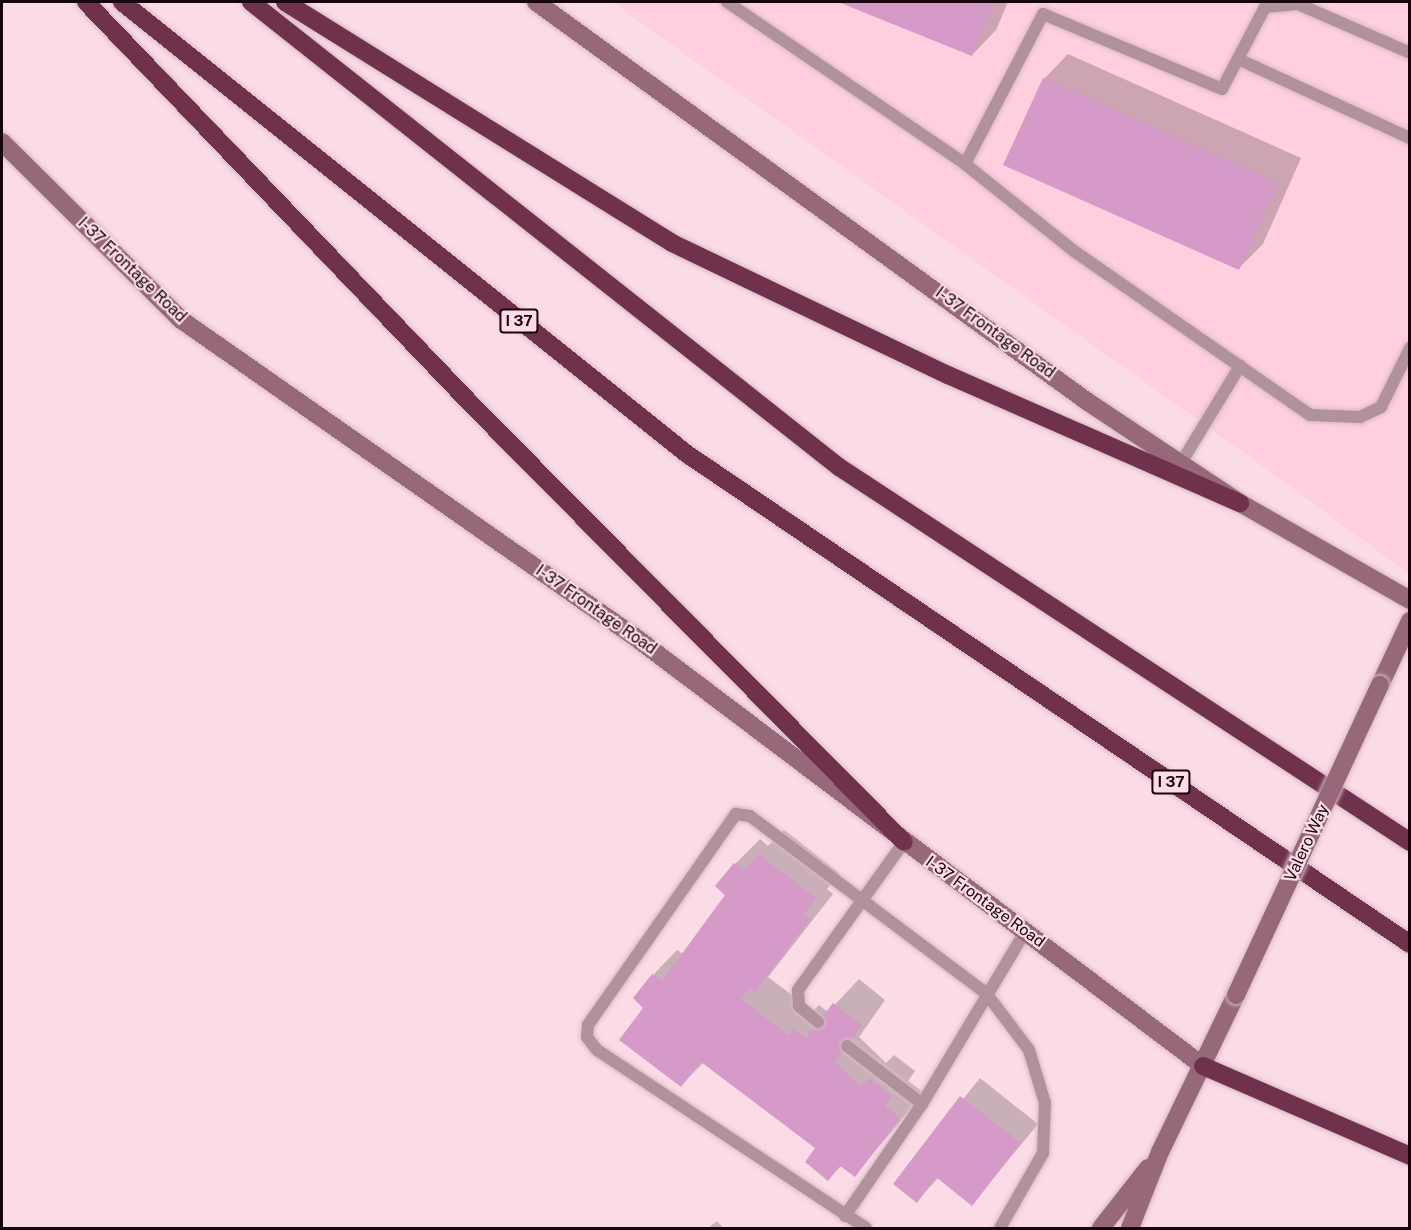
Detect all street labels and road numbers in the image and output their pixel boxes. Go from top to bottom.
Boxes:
street label: I-37 Frontage Road [74,213,190,327]
street label: I-37 Frontage Road [932,283,1058,383]
road number: I 37 [498,309,540,333]
street label: I-37 Frontage Road [532,561,660,659]
road number: I 37 [1150,770,1192,794]
street label: Valero Way [1281,801,1333,885]
street label: I-37 Frontage Road [922,852,1048,952]

